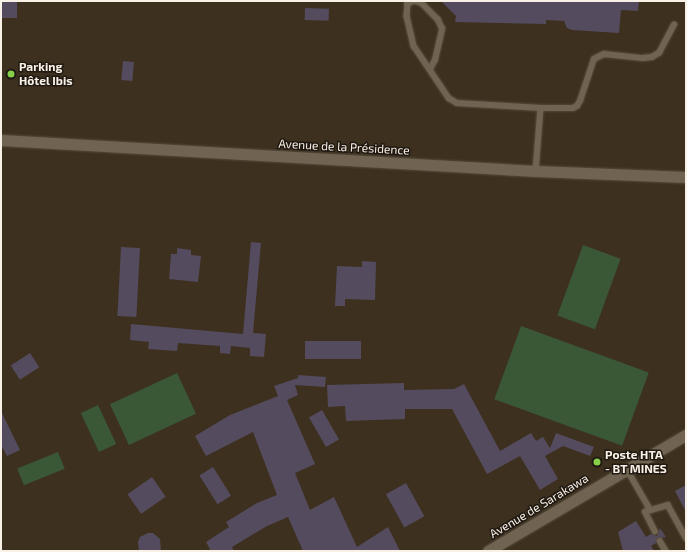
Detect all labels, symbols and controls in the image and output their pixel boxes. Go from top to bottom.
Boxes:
place label: Parking Hôtel Ibis [19,60,73,88]
marker: Parking Hôtel Ibis [6,69,16,79]
street label: Avenue de la Présidence [278,136,410,158]
place label: Poste HTA - BT MINES [605,448,667,476]
marker: Poste HTA - BT MINES [592,457,602,467]
street label: Avenue de Sarakawa [487,471,591,541]

